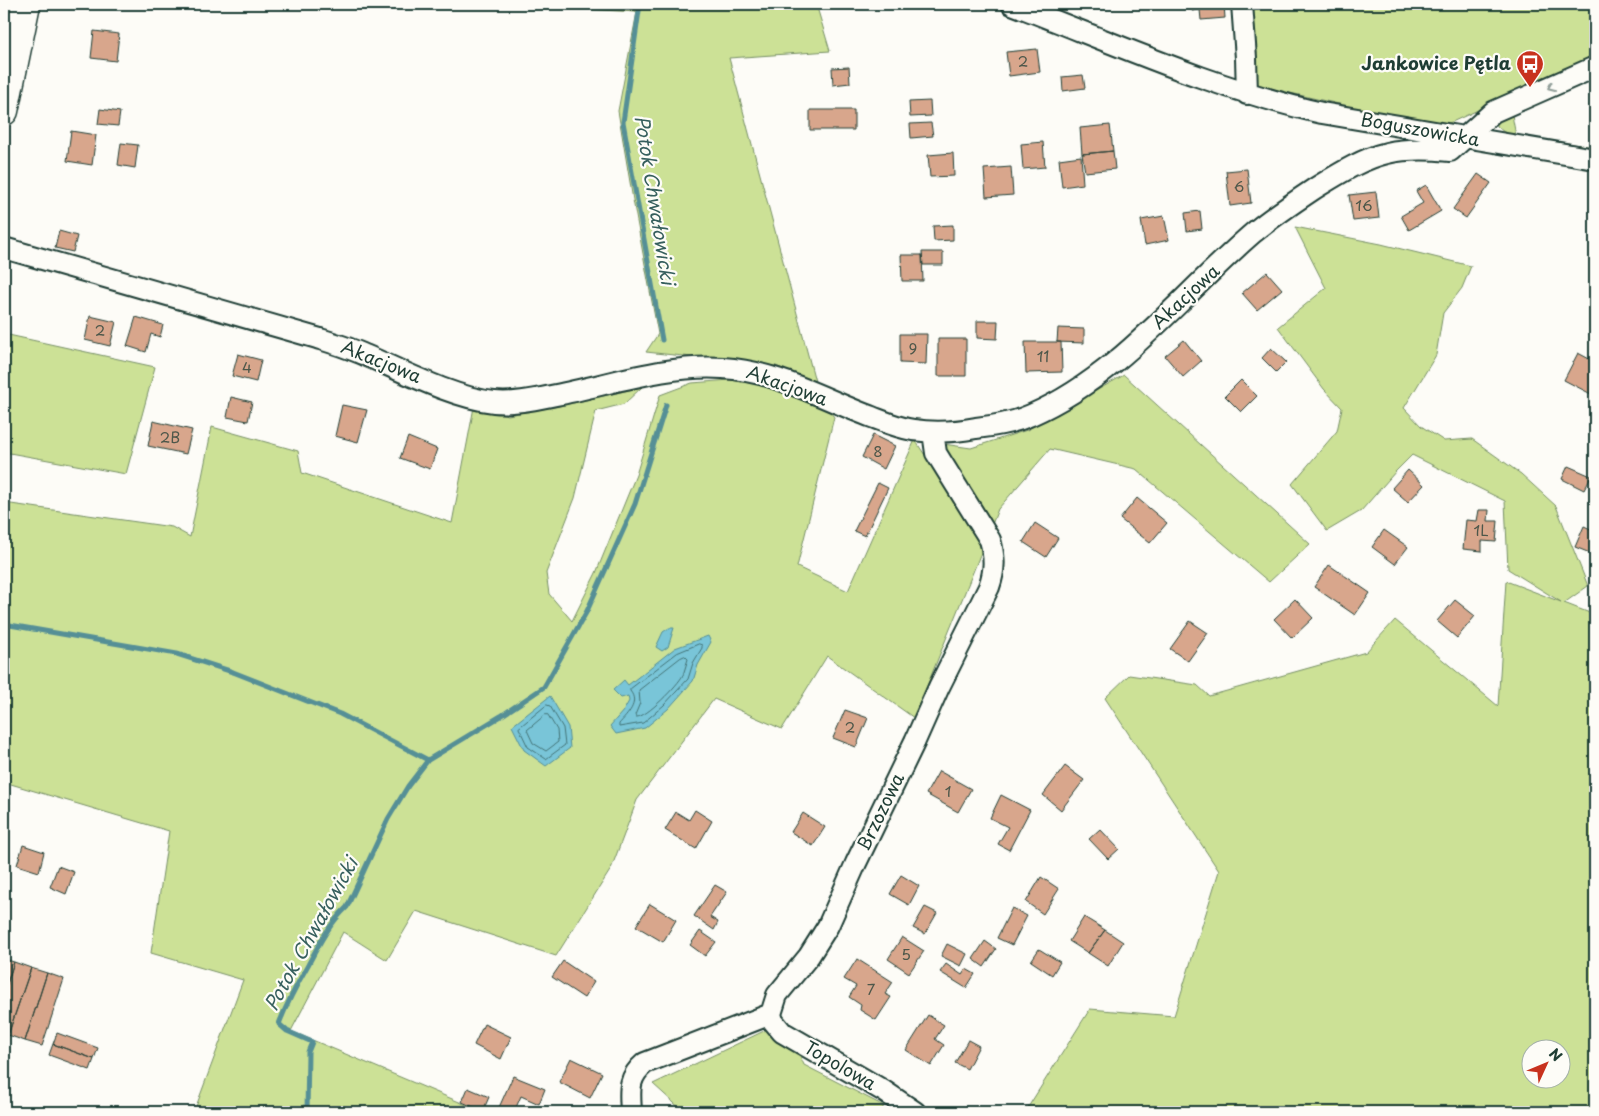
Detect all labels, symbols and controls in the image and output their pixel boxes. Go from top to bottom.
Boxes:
house number: 2 [1018,49,1028,72]
place label: Jankowice Pętla [1361,49,1511,76]
bus stop icon: Jankowice Pętla [1515,49,1545,88]
one-way arrow [1547,80,1556,91]
street label: Boguszowicka [1359,105,1483,152]
water label: Potok Chwałowicki [629,113,684,289]
house number: 6 [1234,174,1244,197]
house number: 16 [1355,193,1373,216]
street label: Akacjowa [1145,257,1226,335]
house number: 2 [95,318,105,341]
street label: Akacjowa [337,332,426,389]
house number: 9 [909,336,917,359]
house number: 11 [1037,344,1049,367]
house number: 4 [242,355,252,378]
street label: Akacjowa [743,357,832,412]
house number: 2B [160,425,180,448]
house number: 8 [873,439,883,462]
house number: 1L [1473,518,1489,541]
house number: 2 [845,715,855,738]
street label: Brzozowa [849,767,910,855]
house number: 1 [945,779,951,802]
water label: Potok Chwałowicki [256,850,365,1015]
house number: 5 [901,942,911,965]
house number: 7 [867,977,876,1000]
street label: Topolowa [800,1033,882,1097]
north arrow [1522,1038,1572,1088]
text: N [1544,1043,1567,1066]

